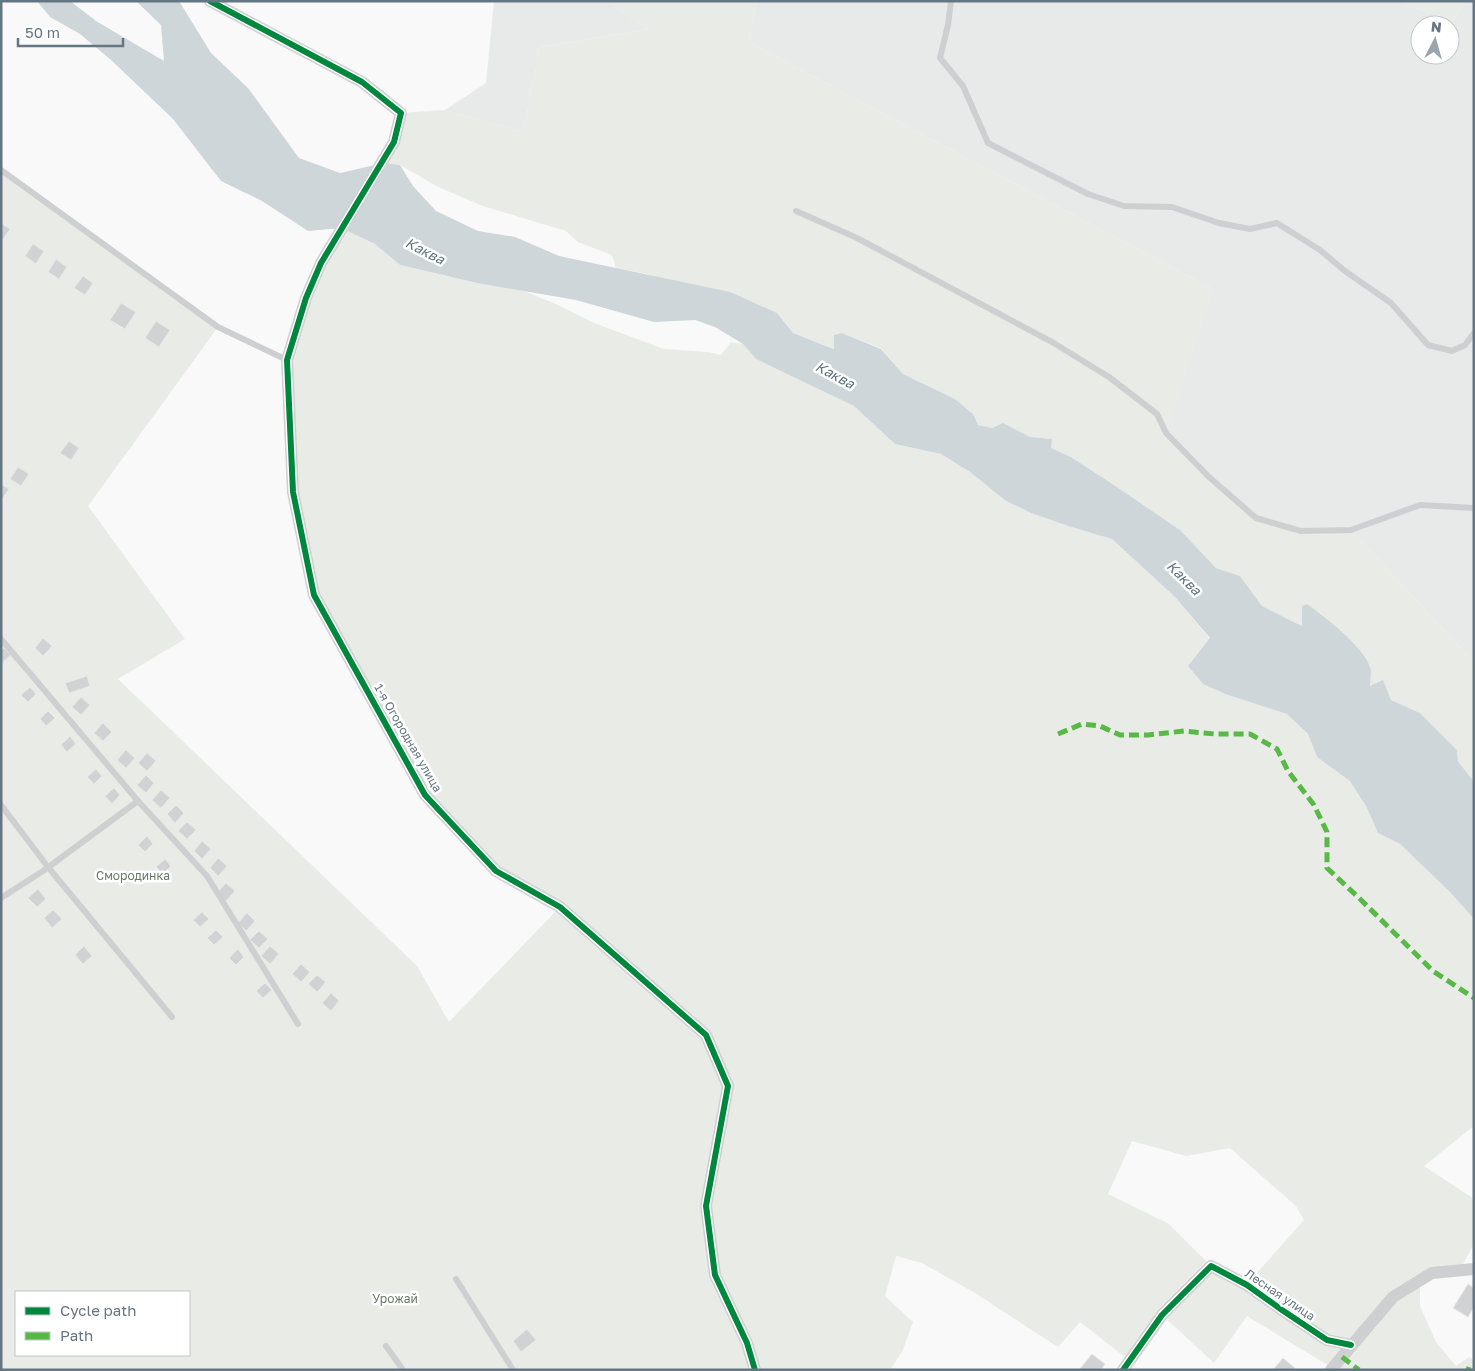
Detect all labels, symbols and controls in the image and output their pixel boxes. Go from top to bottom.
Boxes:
scale bar [18,15,122,47]
north arrow [1410,15,1460,65]
text: N [1430,18,1443,36]
text: 50 m [25,23,60,41]
water label: Каква [403,234,449,268]
water label: Каква [813,357,858,392]
water label: Каква [1164,557,1206,599]
street label: 1-я Огородная улица [371,681,446,795]
park label: Смородинка [96,868,170,883]
street label: Лесная улица [1242,1266,1318,1324]
legend [15,1291,190,1356]
park label: Урожай [372,1291,418,1306]
text: Cycle path [60,1301,136,1319]
text: Path [60,1326,93,1344]

